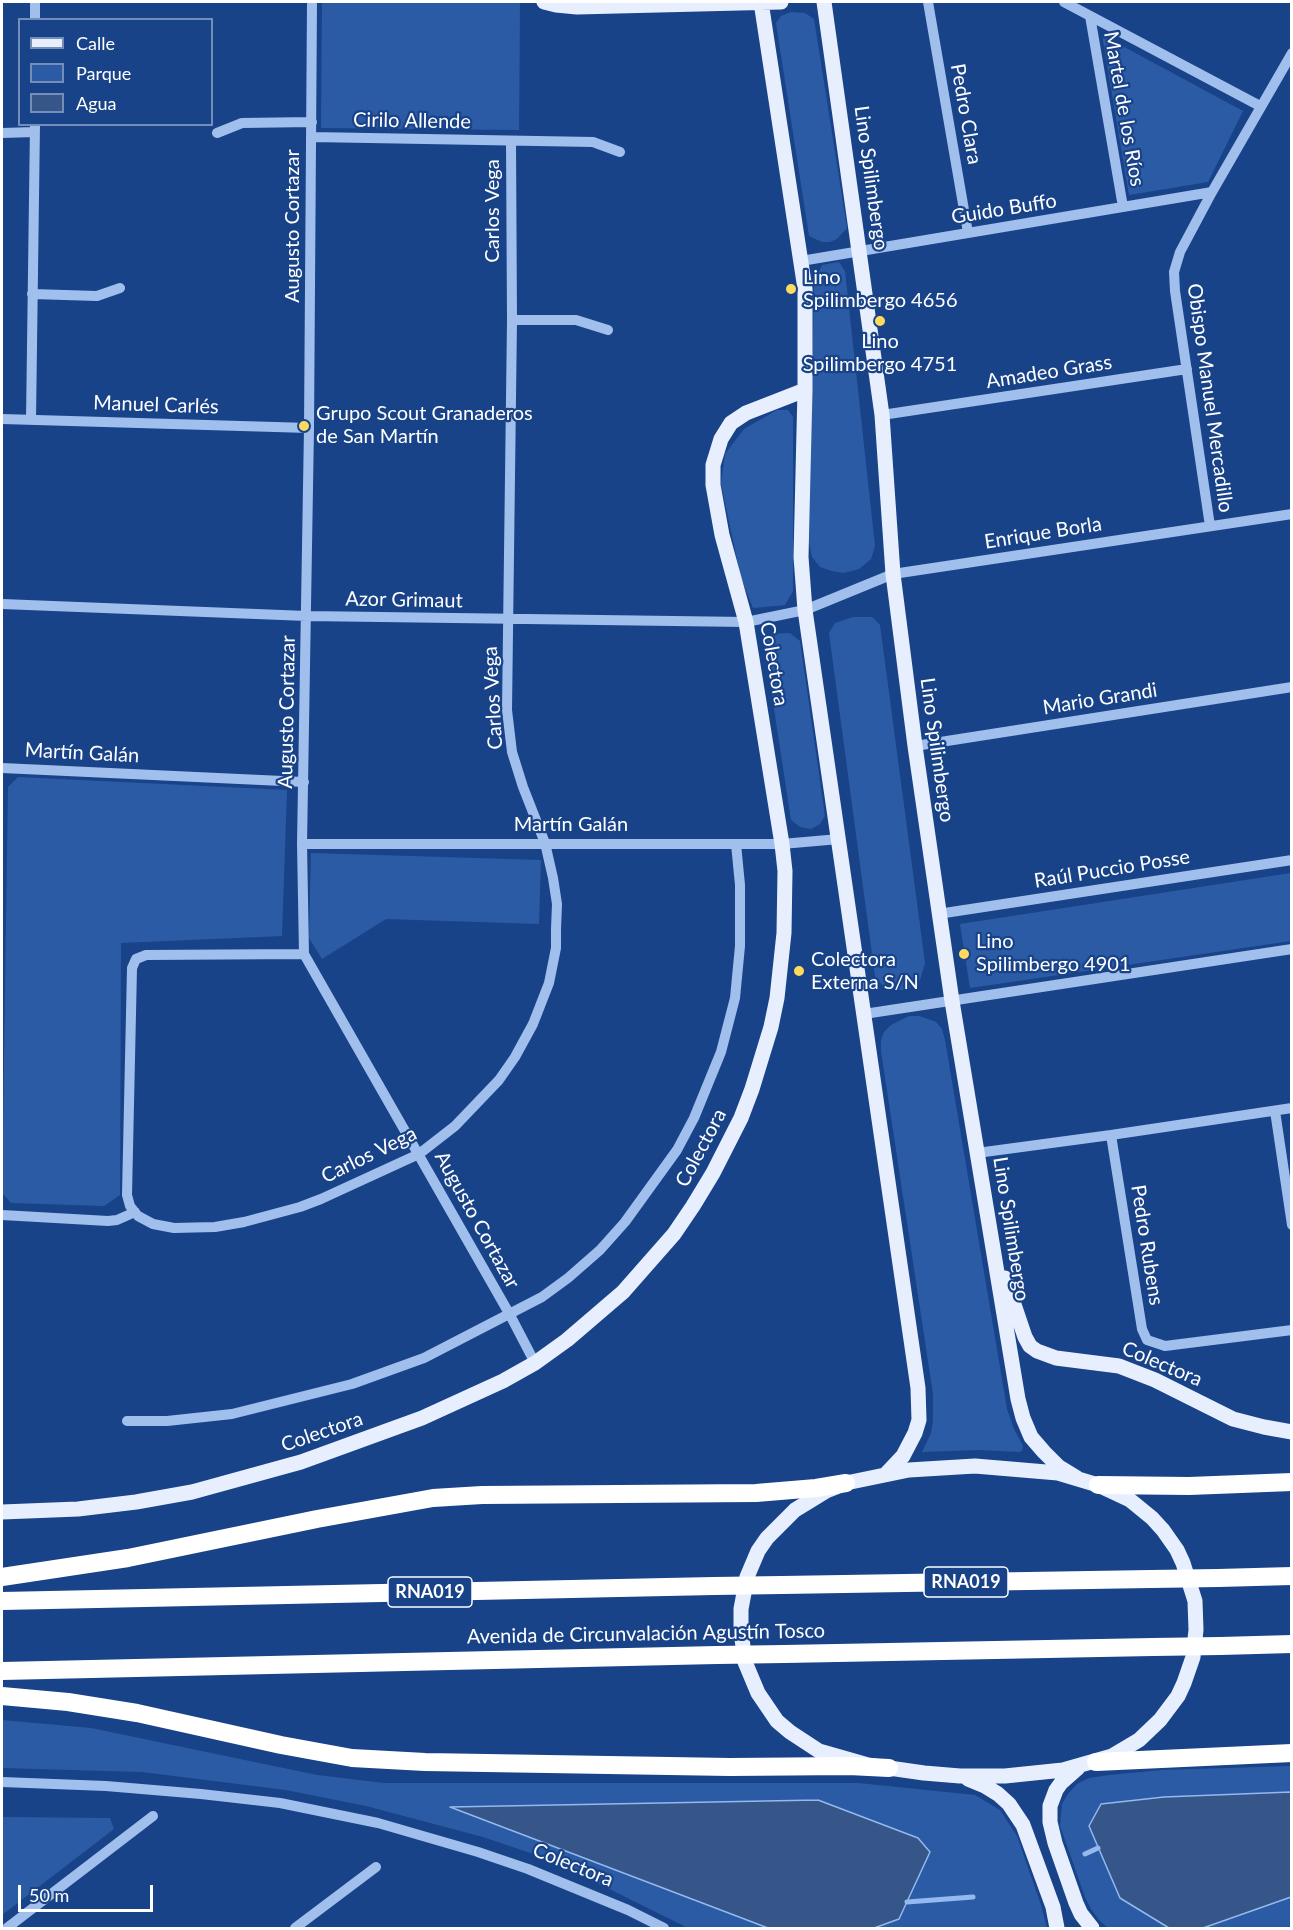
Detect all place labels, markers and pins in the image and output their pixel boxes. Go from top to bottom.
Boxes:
place label: Lino Spilimbergo 4656 [803,266,958,313]
marker: Lino Spilimbergo 4656 [784,282,798,296]
marker: Lino Spilimbergo 4751 [873,314,887,328]
place label: Lino Spilimbergo 4751 [803,330,957,377]
place label: Grupo Scout Granaderos de San Martín [316,402,533,449]
marker: Grupo Scout Granaderos de San Martín [297,419,311,433]
place label: Lino Spilimbergo 4901 [976,930,1131,977]
marker: Lino Spilimbergo 4901 [957,947,971,961]
place label: Colectora Externa S/N [811,948,919,995]
marker: Colectora Externa S/N [792,964,806,978]

